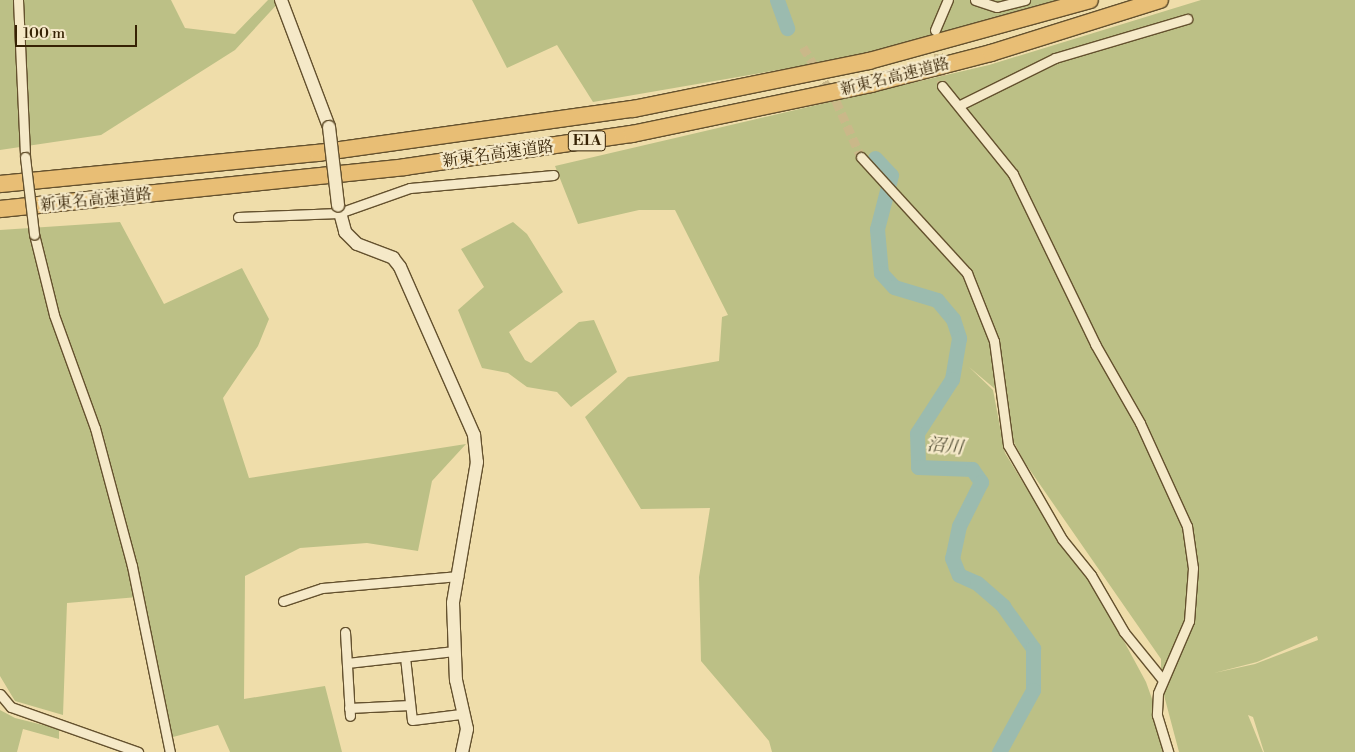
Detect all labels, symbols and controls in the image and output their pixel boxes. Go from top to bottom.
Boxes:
scale bar [18,15,140,47]
text: 100 m [23,24,65,43]
street label: 新東名高速道路 [838,54,952,100]
road number: E1A [567,128,607,154]
street label: 新東名高速道路 [441,137,555,171]
street label: 新東名高速道路 [39,185,153,215]
water label: 沼川 [926,434,964,460]

